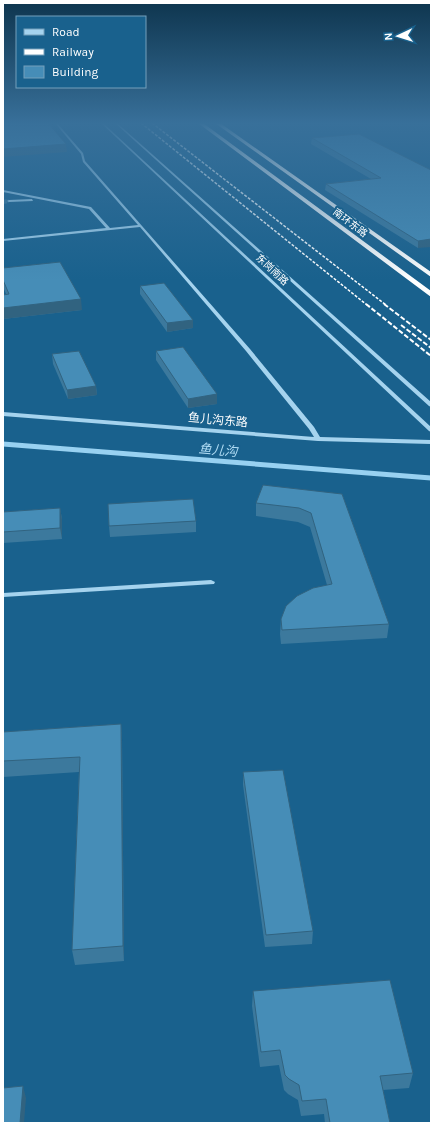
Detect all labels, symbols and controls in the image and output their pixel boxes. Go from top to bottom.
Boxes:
legend [16,16,146,88]
north arrow [378,16,418,56]
text: Road [52,25,80,39]
text: N [382,32,395,41]
text: Railway [52,45,94,59]
text: Building [52,65,99,79]
street label: 南环东路 [330,206,370,240]
street label: 东岗南路 [253,252,291,288]
street label: 鱼儿沟东路 [187,410,249,430]
water label: 鱼儿沟 [198,441,240,459]

